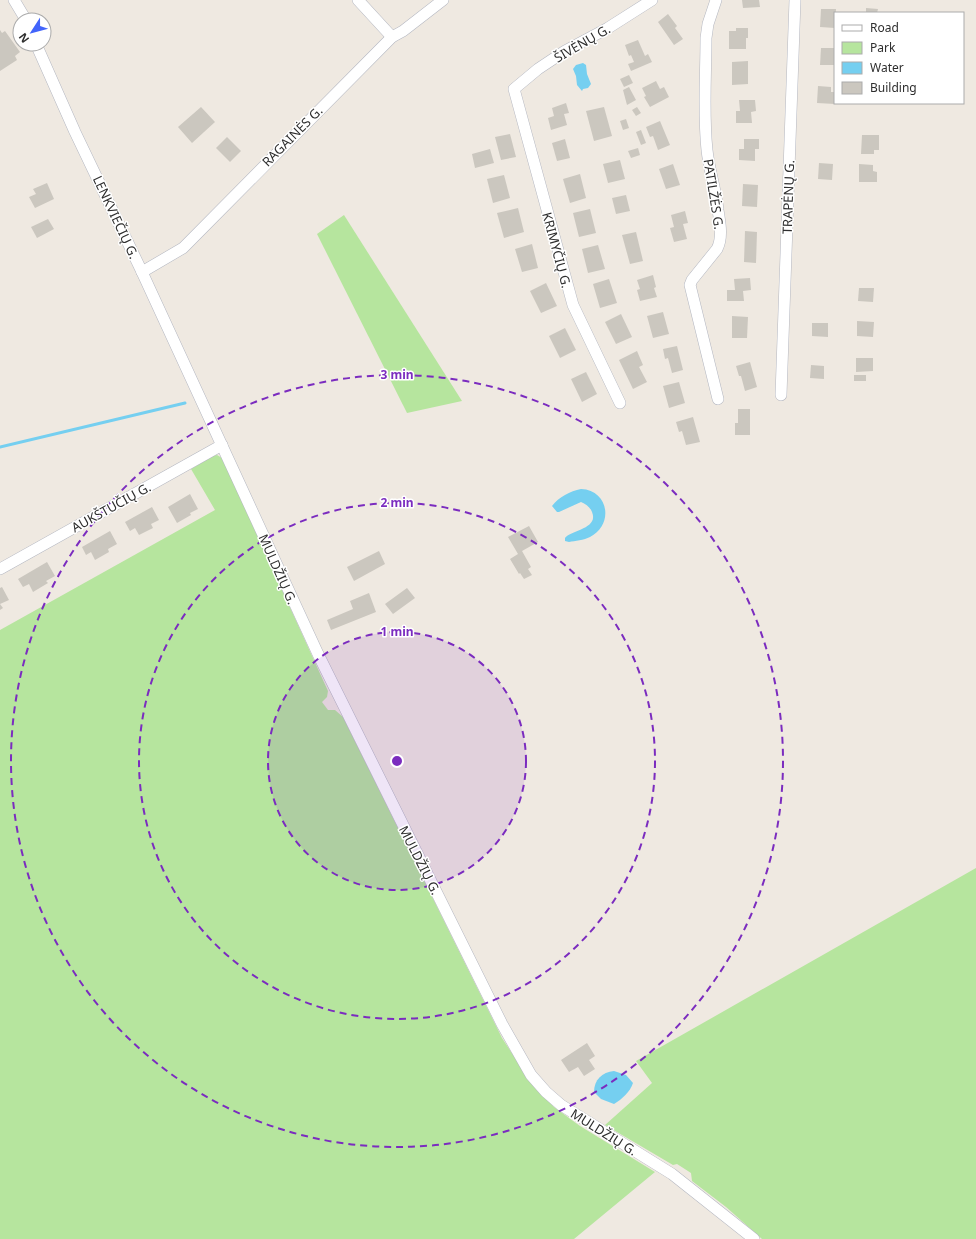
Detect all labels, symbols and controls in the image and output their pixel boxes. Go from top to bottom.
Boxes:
north arrow [12,12,52,52]
legend [834,12,964,104]
text: Road [870,19,899,36]
street label: ŠIVĖNŲ G. [551,20,613,66]
text: N [15,30,32,46]
text: Park [870,39,896,56]
text: Water [870,59,904,76]
text: Building [870,79,917,96]
street label: RAGAINĖS G. [258,102,326,170]
street label: PATILŽĖS G. [700,157,728,231]
street label: TRAPĖNŲ G. [778,159,798,235]
street label: LENKVIEČIŲ G. [89,172,143,262]
street label: KRIMYČIŲ G. [538,210,576,290]
text: 3 min [380,366,414,383]
street label: AUKŠTUČIŲ G. [68,478,154,536]
text: 2 min [380,494,414,511]
street label: MULDŽIŲ G. [254,531,302,607]
text: 1 min [380,623,414,640]
centre of rings [390,754,404,768]
street label: MULDŽIŲ G. [395,822,445,898]
street label: MULDŽIŲ G. [567,1104,641,1160]

